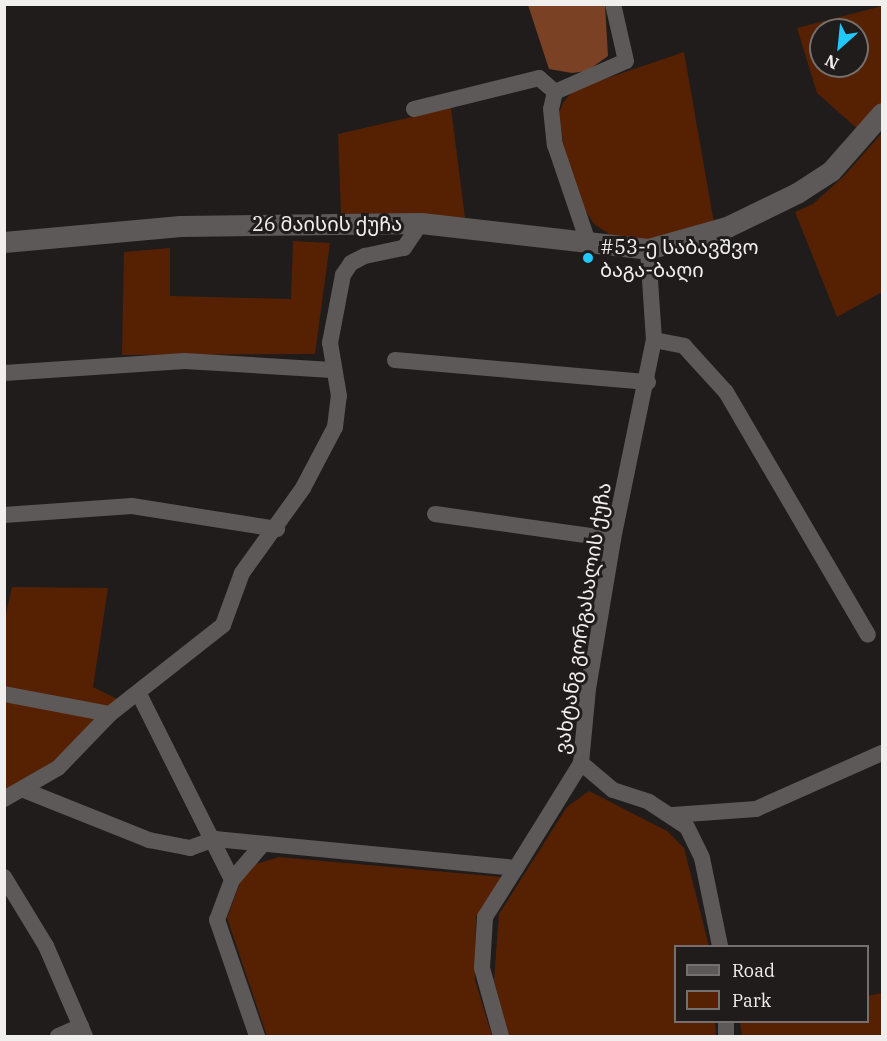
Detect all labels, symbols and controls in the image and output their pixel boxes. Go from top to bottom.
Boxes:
north arrow [809,18,869,78]
text: N [822,50,842,74]
street label: 26 მაისის ქუჩა [252,211,402,235]
place label: #53-ე საბავშვო ბაგა-ბაღი [600,234,759,281]
marker: #53-ე საბავშვო ბაგა-ბაღი [581,251,595,265]
street label: ვახტანგ გორგასალის ქუჩა [549,480,615,756]
legend [674,945,869,1023]
text: Road [732,959,775,982]
text: Park [732,989,771,1012]

